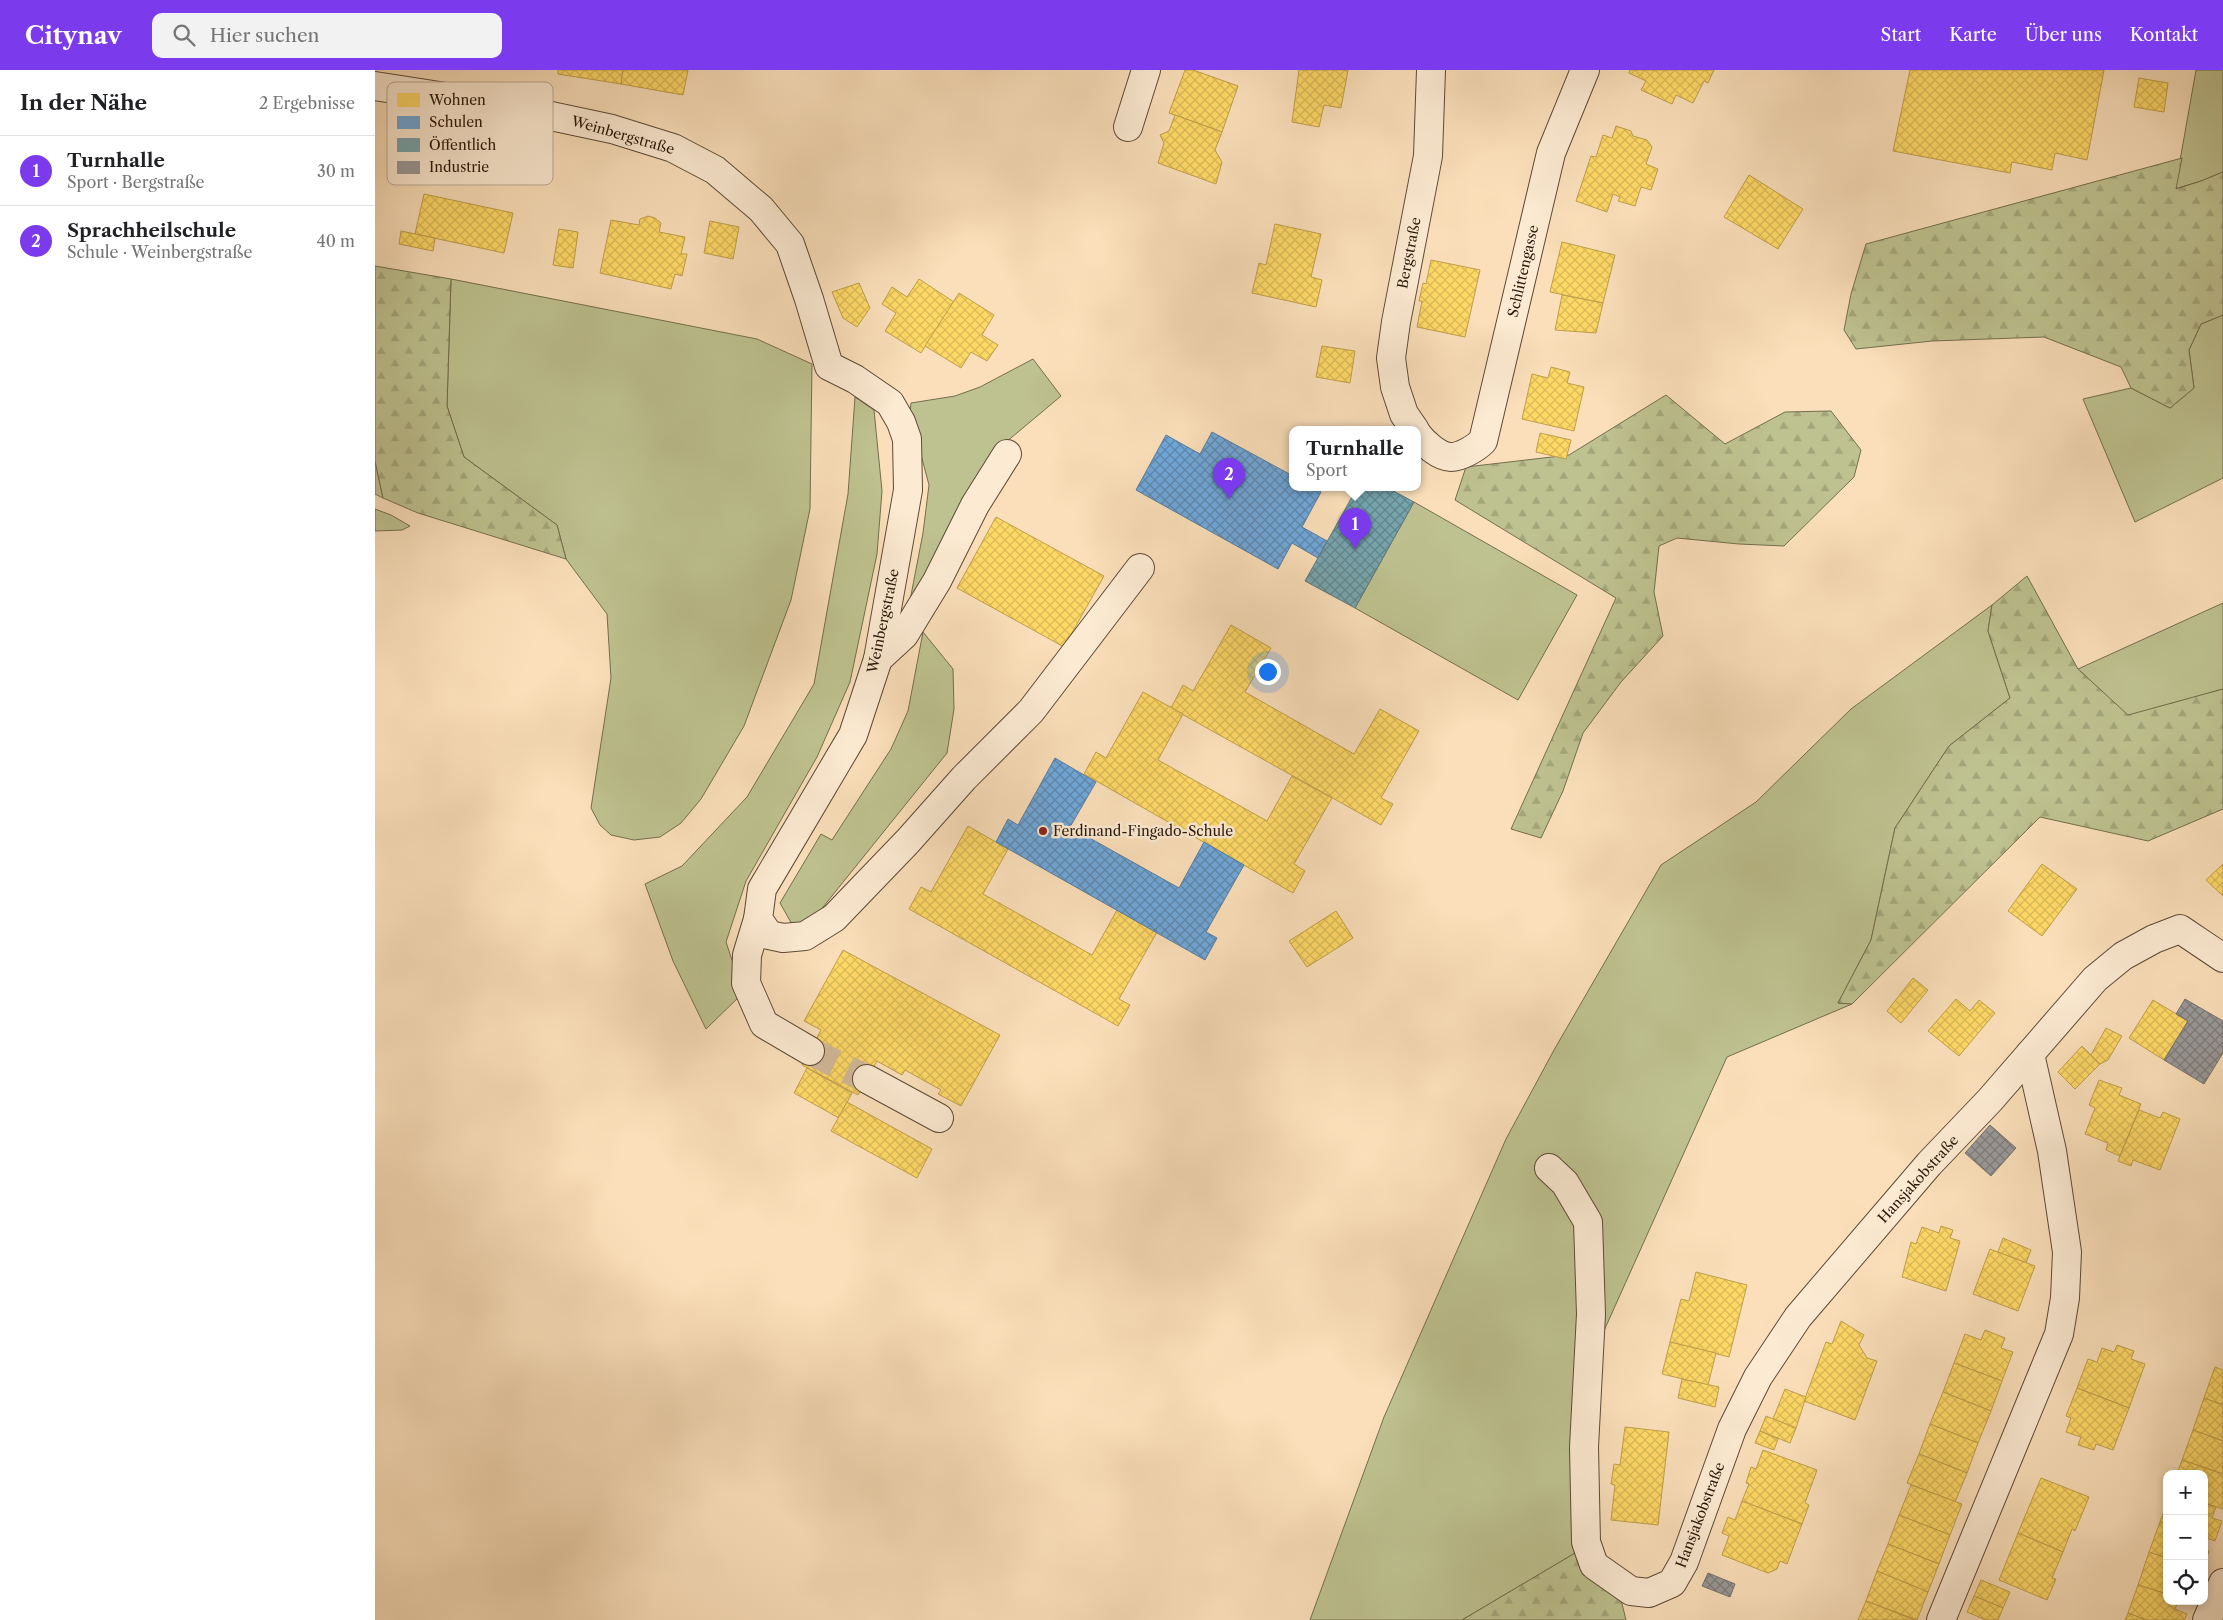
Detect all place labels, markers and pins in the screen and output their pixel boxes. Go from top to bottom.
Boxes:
pin: 2 [1213,458,1245,499]
pin: 1 [1339,508,1371,549]
place label: Ferdinand-Fingado-Schule [1053,822,1233,840]
marker: Ferdinand-Fingado-Schule [1037,825,1049,837]

